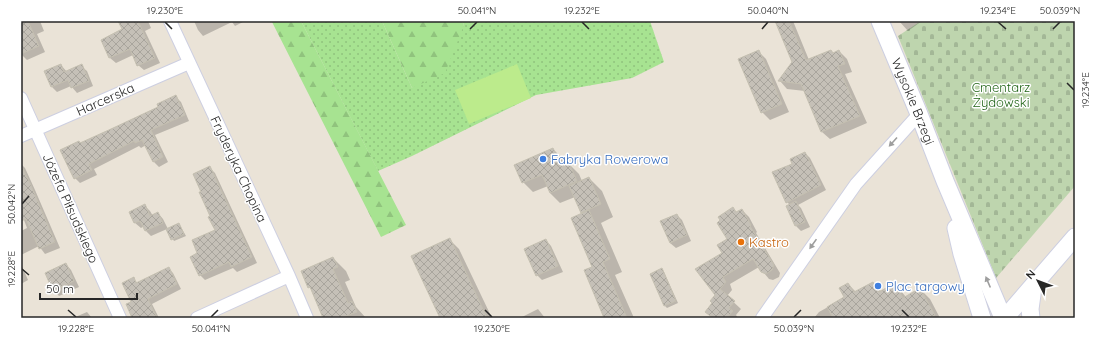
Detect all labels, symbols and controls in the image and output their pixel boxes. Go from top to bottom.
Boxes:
text: 19.230°E [147,4,184,17]
text: 50.041°N [458,4,496,17]
text: 19.232°E [564,4,600,17]
text: 50.040°N [748,4,788,17]
text: 19.234°E [980,4,1016,17]
text: 50.039°N [1040,4,1080,17]
street label: Wysokie Brzegi [888,56,938,147]
text: 19.234°E [1079,72,1092,108]
street label: Harcerska [73,79,137,119]
park label: Cmentarz Żydowski [972,79,1030,110]
street label: Fryderyka Chopina [207,113,271,225]
one-way arrow [889,137,898,148]
street label: Józefa Piłsudskiego [40,151,102,265]
place label: Fabryka Rowerowa [551,151,668,167]
marker: Fabryka Rowerowa [538,154,548,164]
text: 50.042°N [5,184,18,224]
place label: Kastro [749,234,789,250]
marker: Kastro [736,237,746,247]
one-way arrow [809,239,817,250]
text: 19.228°E [5,251,18,287]
north arrow [1018,261,1058,301]
text: N [1023,267,1038,282]
scale bar [40,275,137,301]
one-way arrow [985,277,991,288]
place label: Plac targowy [886,278,965,294]
text: 50 m [46,281,74,296]
marker: Plac targowy [873,281,883,291]
text: 19.228°E [58,322,94,335]
text: 50.041°N [192,322,230,335]
text: 19.230°E [474,322,511,335]
text: 50.039°N [774,322,814,335]
text: 19.232°E [891,322,927,335]

